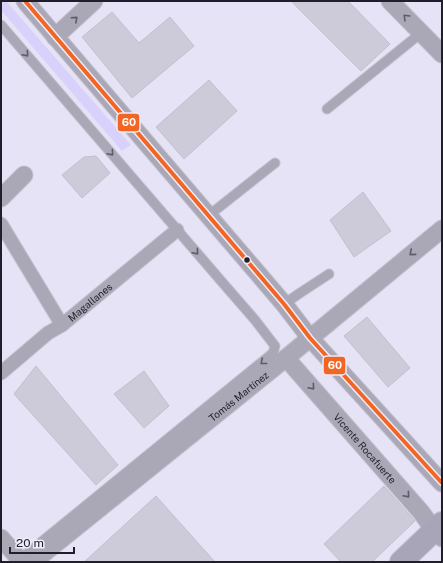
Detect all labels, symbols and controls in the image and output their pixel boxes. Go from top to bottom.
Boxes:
one-way arrow [403,14,411,22]
one-way arrow [70,16,78,24]
one-way arrow [22,50,29,57]
line badge: 60 [117,113,140,132]
text: 60 [122,116,136,128]
one-way arrow [107,148,114,156]
one-way arrow [191,247,198,254]
one-way arrow [409,249,417,256]
unlabelled marker [242,255,252,265]
street label: Magallanes [65,280,114,324]
line badge: 60 [323,356,346,375]
one-way arrow [260,357,267,364]
text: 60 [328,359,342,371]
street label: Tomás Martínez [206,369,271,424]
one-way arrow [308,383,315,390]
street label: Vicente Rocafuerte [331,411,399,486]
one-way arrow [403,491,410,498]
scale bar [10,529,74,555]
text: 20 m [16,536,44,550]

